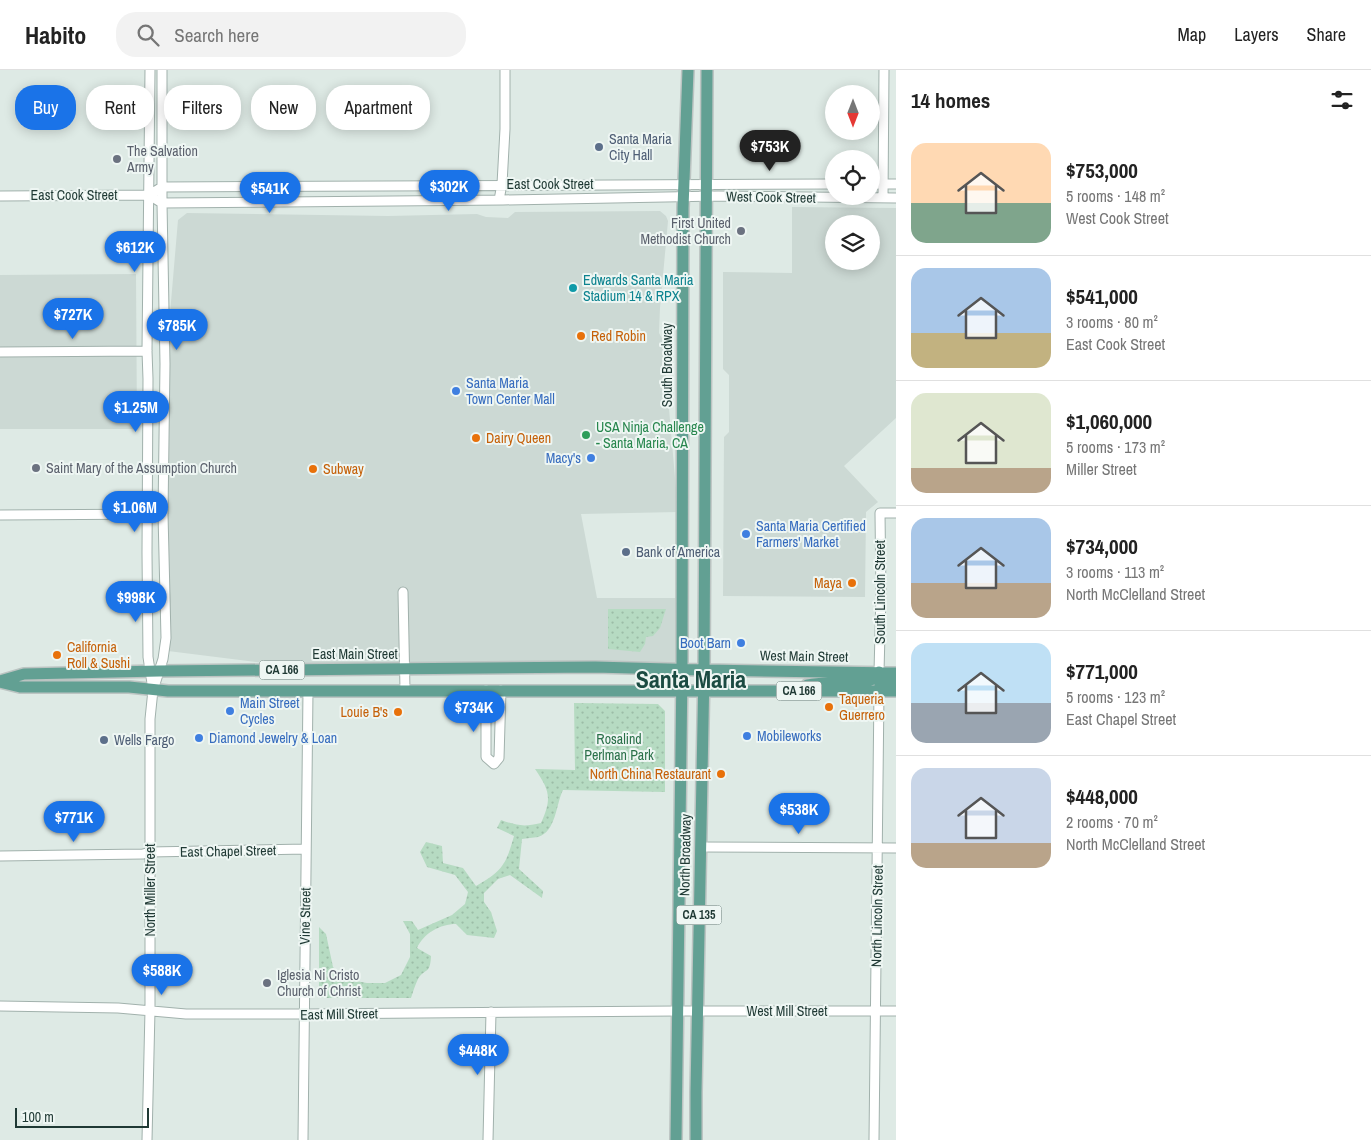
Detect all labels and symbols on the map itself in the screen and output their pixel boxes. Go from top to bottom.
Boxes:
north arrow [825,85,880,140]
pin: $753K [735,129,805,172]
place label: Santa Maria City Hall [609,130,672,164]
marker: Santa Maria City Hall [593,141,605,153]
place label: The Salvation Army [126,142,198,176]
marker: The Salvation Army [111,153,123,165]
pin: $302K [414,170,484,212]
pin: $541K [235,172,305,214]
street label: East Cook Street [507,175,593,193]
street label: East Cook Street [31,186,117,204]
street label: West Cook Street [726,187,816,207]
place label: First United Methodist Church [640,214,731,248]
marker: First United Methodist Church [735,225,747,237]
pin: $612K [100,230,170,273]
place label: Edwards Santa Maria Stadium 14 & RPX [583,271,694,305]
marker: Edwards Santa Maria Stadium 14 & RPX [567,282,579,294]
pin: $727K [38,298,108,340]
pin: $785K [142,308,212,351]
street label: South Broadway [658,323,676,407]
place label: Red Robin [591,327,646,345]
marker: Red Robin [575,330,587,342]
place label: Santa Maria Town Center Mall [466,374,555,408]
marker: Santa Maria Town Center Mall [450,385,462,397]
pin: $1.25M [95,390,177,433]
place label: USA Ninja Challenge - Santa Maria, CA [596,418,704,452]
place label: Dairy Queen [486,429,551,447]
marker: USA Ninja Challenge - Santa Maria, CA [580,429,592,441]
marker: Dairy Queen [470,432,482,444]
place label: Macy's [546,449,581,467]
marker: Macy's [585,452,597,464]
place label: Saint Mary of the Assumption Church [46,459,237,477]
place label: Subway [323,460,364,478]
marker: Saint Mary of the Assumption Church [30,462,42,474]
marker: Subway [307,463,319,475]
pin: $1.06M [94,490,176,533]
place label: Santa Maria Certified Farmers' Market [756,517,866,551]
marker: Santa Maria Certified Farmers' Market [740,528,752,540]
street label: South Lincoln Street [871,540,889,644]
place label: Bank of America [636,543,721,561]
marker: Bank of America [620,546,632,558]
place label: Maya [814,574,843,592]
marker: Maya [846,577,858,589]
pin: $998K [101,580,171,623]
place label: Boot Barn [680,634,731,652]
marker: Boot Barn [735,637,747,649]
place label: California Roll & Sushi [67,638,130,672]
street label: East Main Street [312,645,398,663]
street label: West Main Street [760,646,848,666]
marker: California Roll & Sushi [51,649,63,661]
road number: CA 166 [260,660,304,680]
district label: Santa Maria [636,663,746,695]
road number: CA 166 [776,682,822,700]
pin: $734K [439,690,509,733]
place label: Taqueria Guerrero [839,690,885,724]
place label: Main Street Cycles [240,694,299,728]
marker: Taqueria Guerrero [823,701,835,713]
place label: Louie B's [340,703,388,721]
marker: Main Street Cycles [224,705,236,717]
marker: Louie B's [392,706,404,718]
place label: Mobileworks [757,727,822,745]
place label: Diamond Jewelry & Loan [209,729,337,747]
park label: Rosalind Perlman Park [584,730,654,764]
marker: Mobileworks [741,730,753,742]
place label: Wells Fargo [114,731,174,749]
marker: Diamond Jewelry & Loan [193,732,205,744]
marker: Wells Fargo [98,734,110,746]
place label: North China Restaurant [590,765,711,783]
marker: North China Restaurant [715,768,727,780]
pin: $538K [764,792,834,835]
pin: $771K [39,800,109,843]
street label: North Broadway [675,813,695,896]
street label: East Chapel Street [180,841,276,861]
street label: North Miller Street [141,843,159,937]
street label: North Lincoln Street [867,865,887,967]
street label: Vine Street [296,887,314,945]
road number: CA 135 [676,906,722,924]
pin: $588K [127,954,197,996]
place label: Iglesia Ni Cristo Church of Christ [277,966,361,1000]
marker: Iglesia Ni Cristo Church of Christ [261,977,273,989]
street label: West Mill Street [747,1002,827,1020]
street label: East Mill Street [300,1004,378,1024]
pin: $448K [443,1034,513,1076]
scale bar [15,1105,149,1128]

